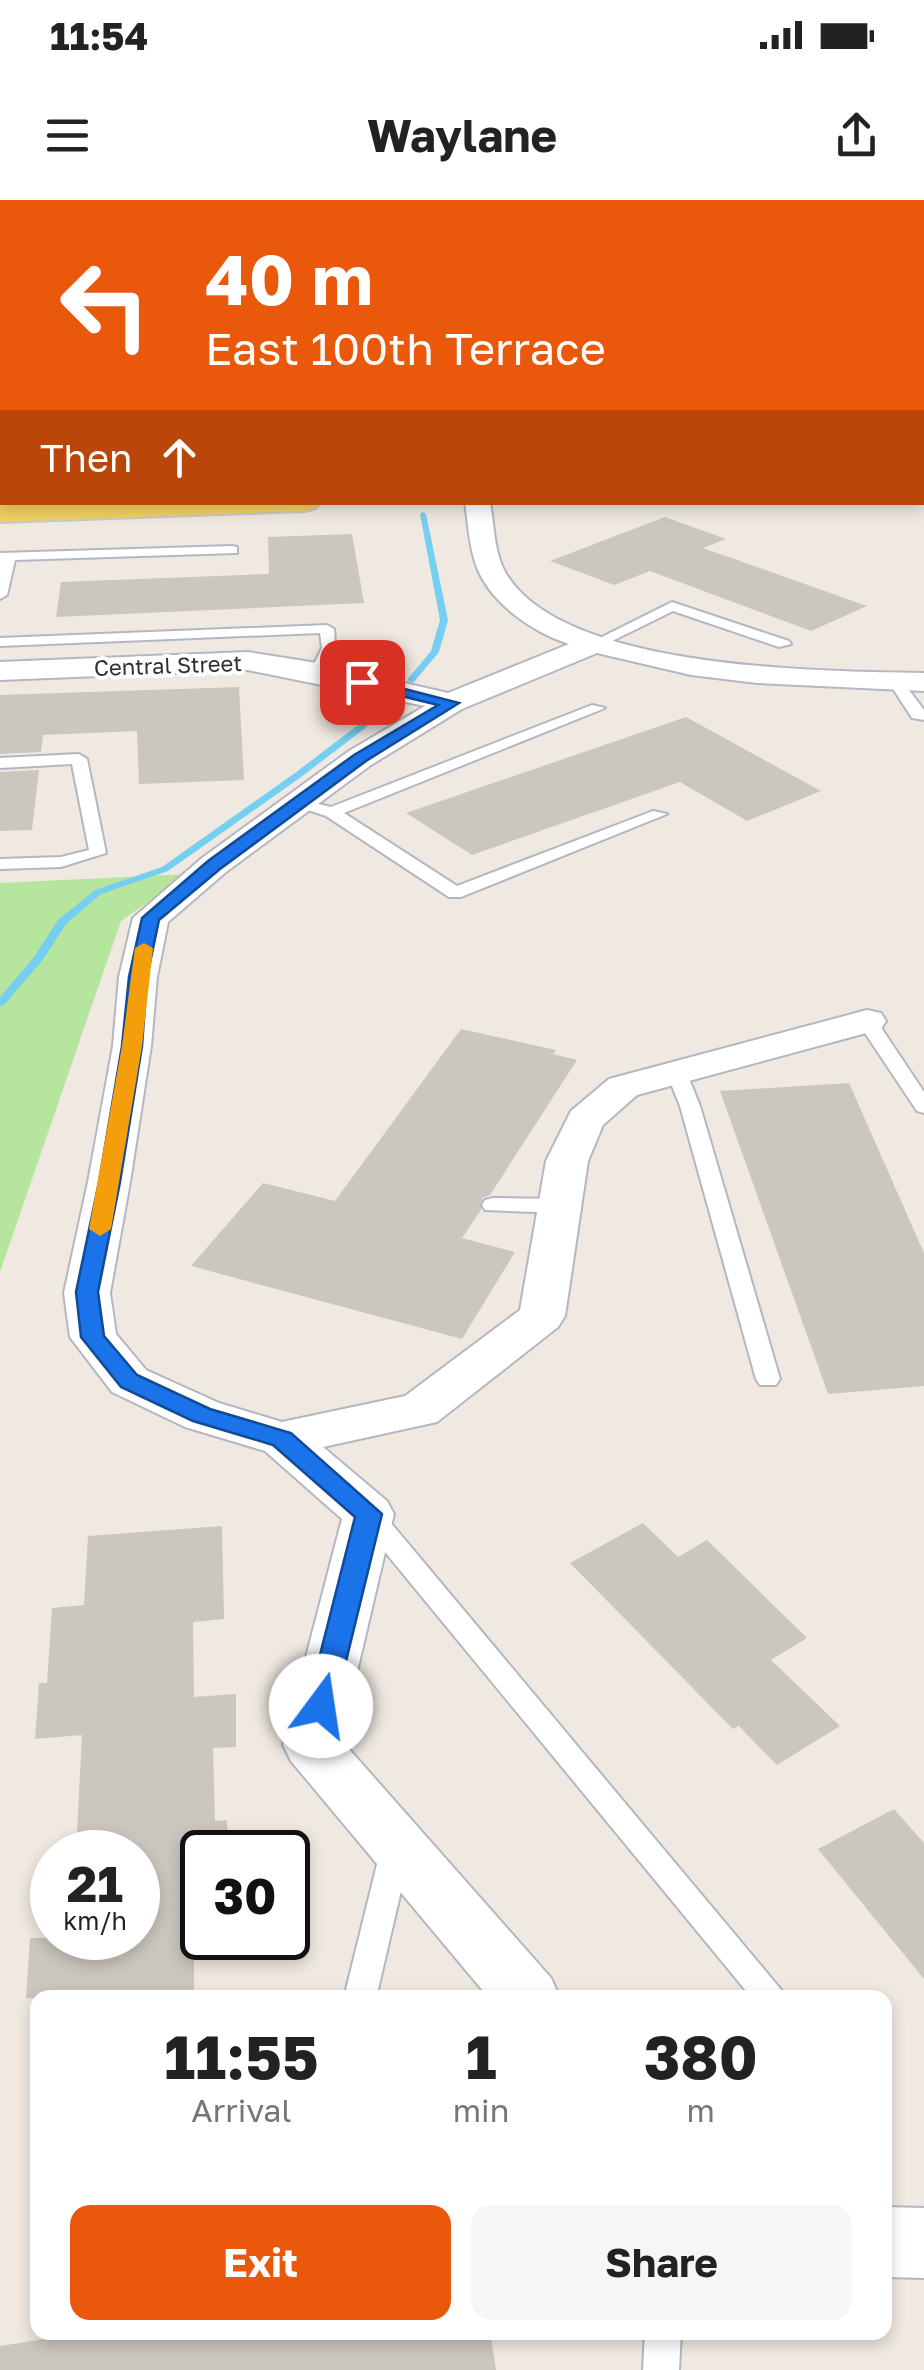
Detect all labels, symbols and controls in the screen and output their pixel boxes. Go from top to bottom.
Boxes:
text: 11:54 [50,13,148,58]
icon: menu [40,108,95,163]
text: Waylane [367,108,557,162]
icon: share [829,108,884,163]
text: 40 m [205,236,373,320]
icon: left [40,240,170,370]
text: East 100th Terrace [205,321,606,375]
icon: ahead [152,430,207,485]
text: Then [40,435,132,480]
pin [320,640,405,725]
street label: Central Street [93,649,243,681]
icon: arrive [335,655,390,710]
position arrow [269,1654,373,1758]
speed limit sign: 30 [180,1830,310,1960]
text: 21 [67,1853,123,1913]
text: km/h [63,1905,127,1936]
text: 11:55 [164,2020,319,2092]
text: 1 [466,2020,497,2092]
text: 380 [644,2020,758,2092]
text: Arrival [191,2091,292,2129]
text: min [453,2091,509,2129]
text: m [687,2091,715,2129]
button: Exit [70,2205,451,2320]
button: Share [471,2205,852,2320]

